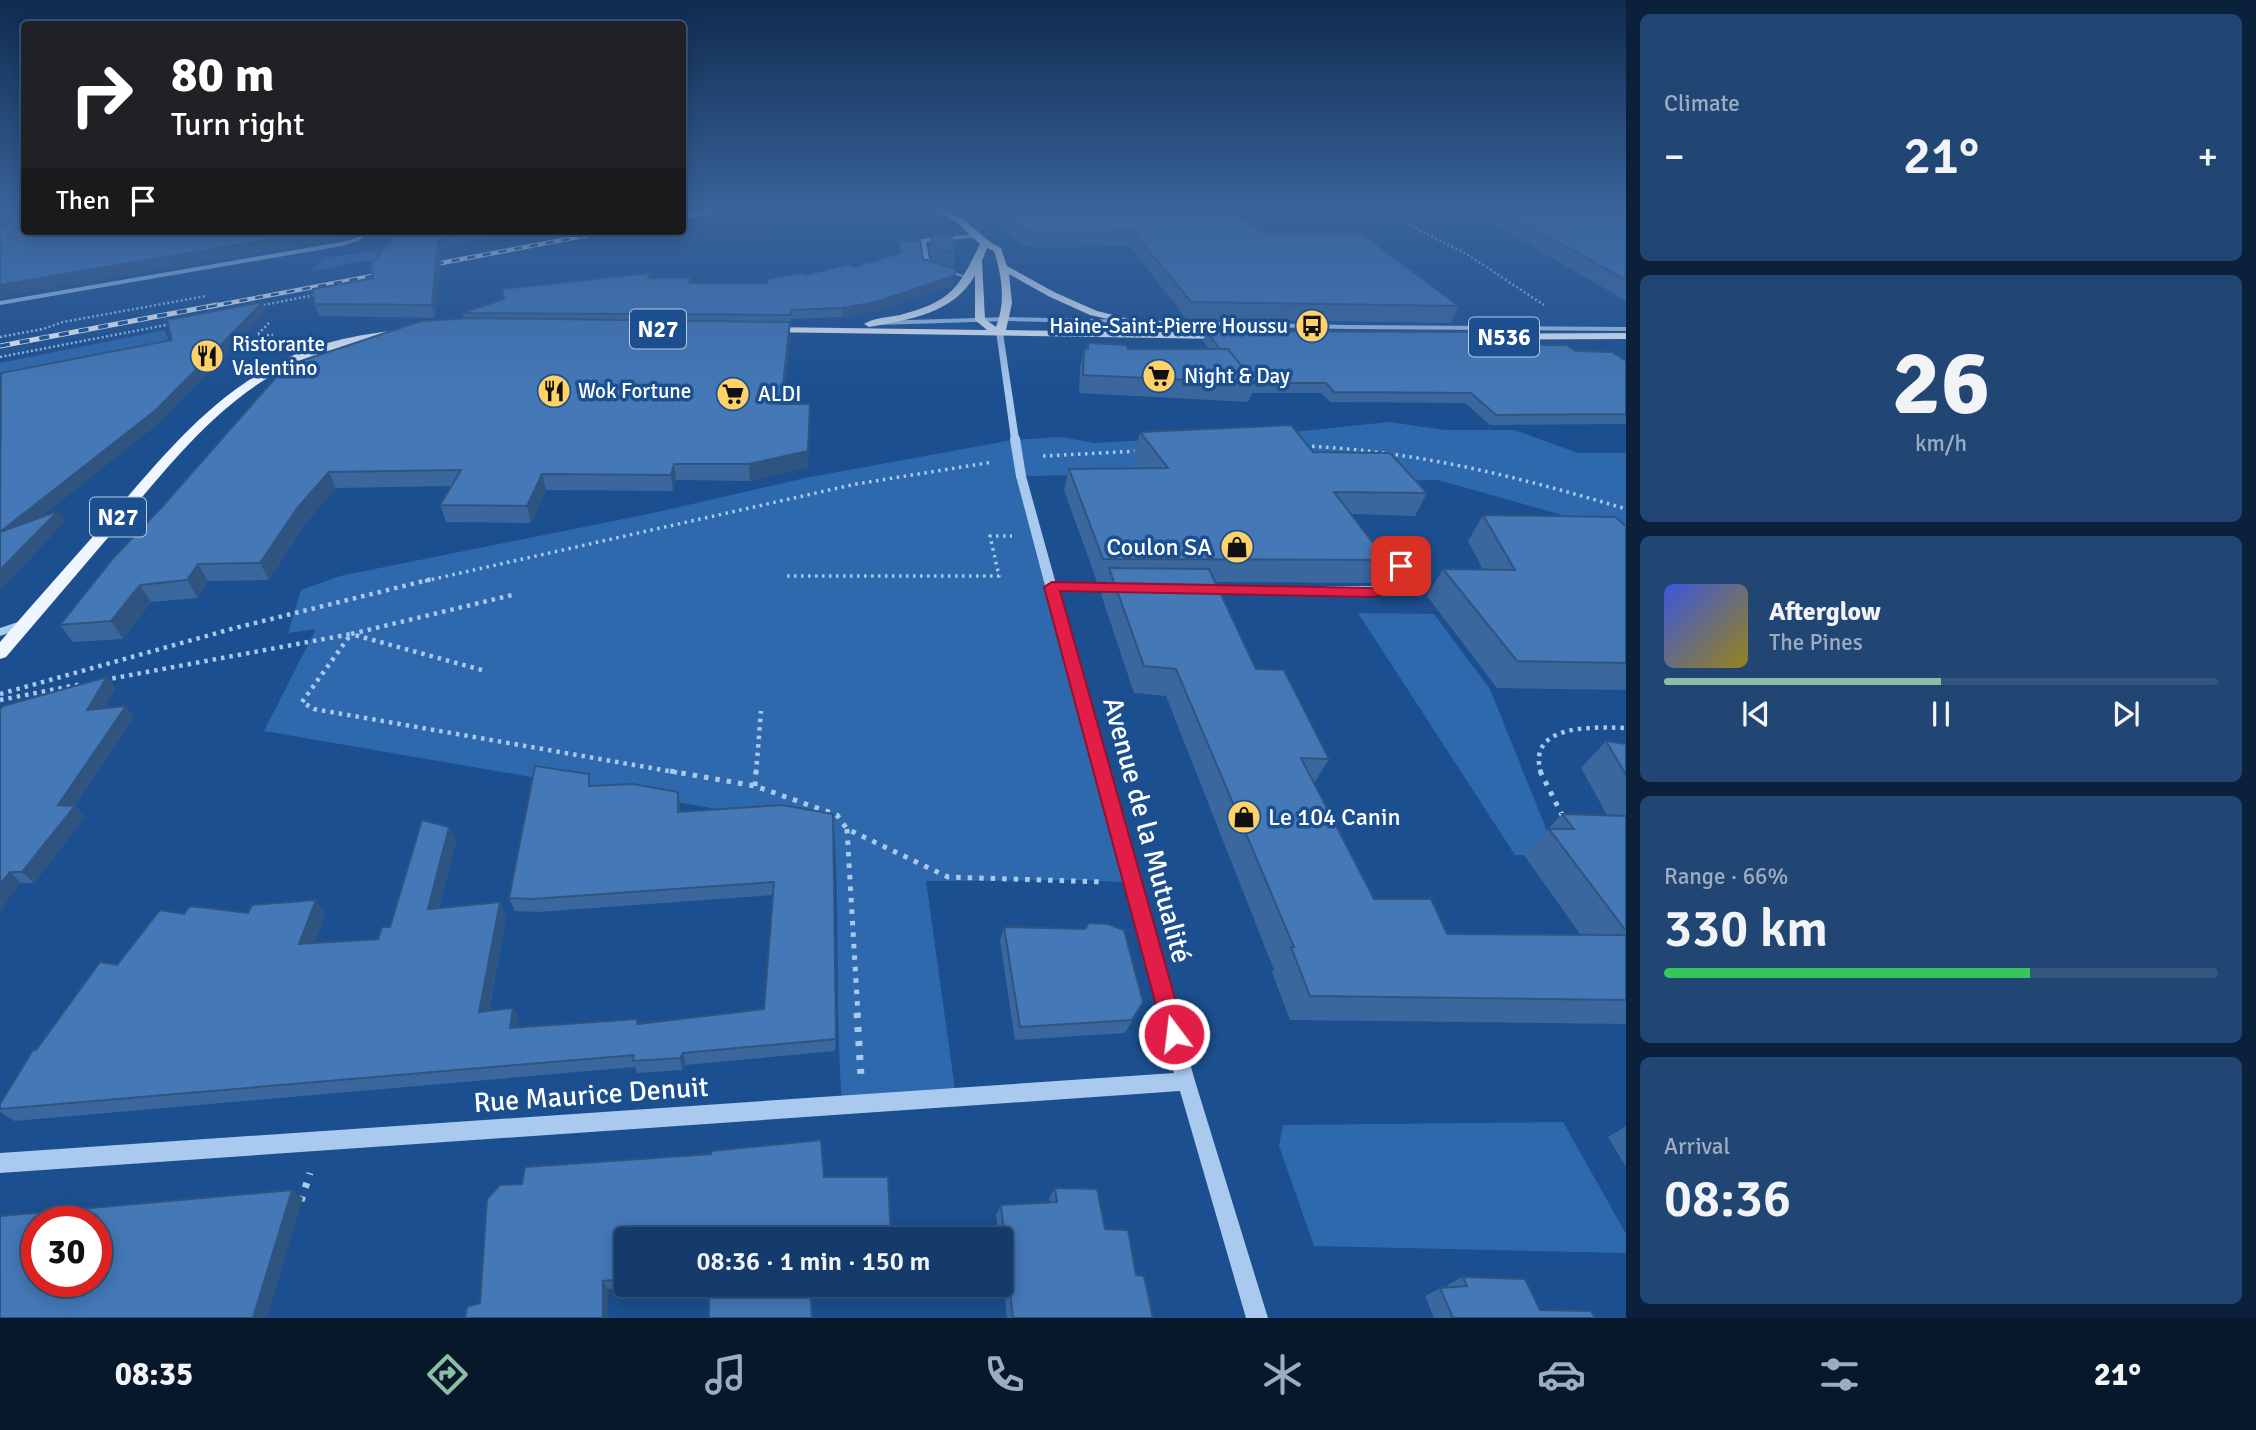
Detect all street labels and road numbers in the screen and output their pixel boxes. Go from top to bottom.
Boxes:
road number: N27 [630,310,686,348]
road number: N536 [1469,318,1539,356]
road number: N27 [90,498,146,537]
street label: Avenue de la Mutualité [1095,693,1199,967]
street label: Rue Maurice Denuit [472,1070,710,1120]

